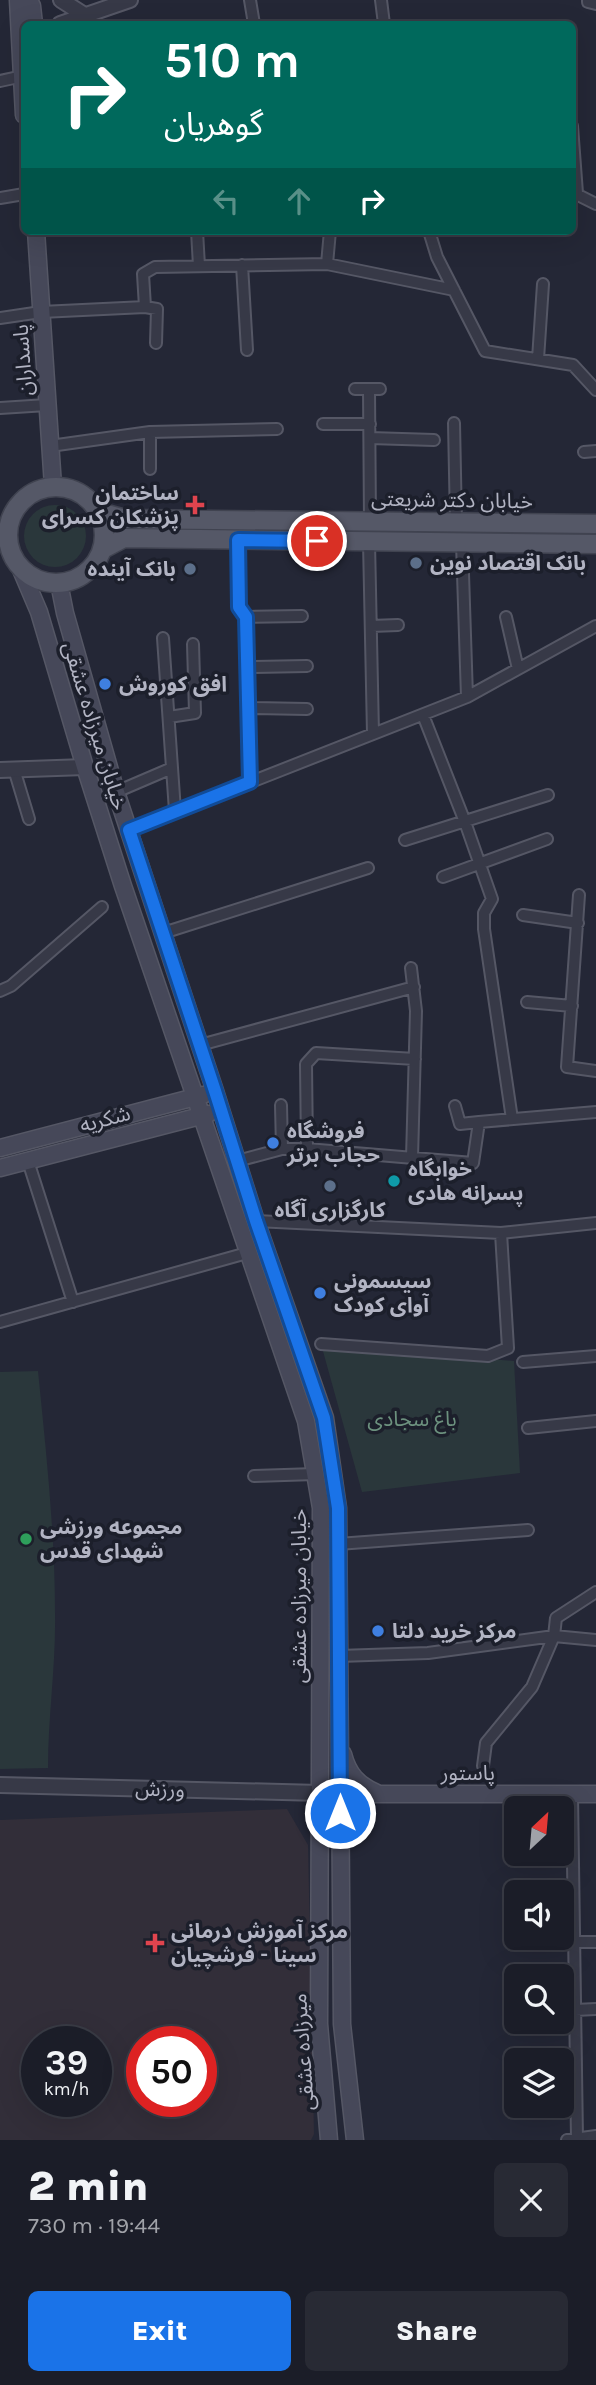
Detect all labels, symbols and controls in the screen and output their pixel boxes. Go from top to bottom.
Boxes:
text: 510 m [164,32,300,89]
icon: right [49,49,140,140]
text: گوهریان [164,106,263,143]
icon: left [207,182,245,220]
icon: ahead [280,182,318,220]
icon: right [353,182,391,220]
street label: پاسداران [9,323,39,397]
place label: ساختمان پزشکان کسرای [42,481,179,531]
street label: خیابان دکتر شریعتی [371,487,533,513]
marker: ساختمان پزشکان کسرای [185,495,205,515]
pin [287,511,347,571]
icon: arrive [298,522,336,560]
place label: بانک اقتصاد نوین [430,551,586,575]
marker: بانک اقتصاد نوین [408,555,424,571]
place label: بانک آینده [88,557,176,581]
marker: بانک آینده [182,561,198,577]
street label: خیابان میرزاده عشقی [58,639,132,813]
place label: افق کوروش [119,672,227,697]
marker: افق کوروش [97,676,113,692]
street label: شکریه [77,1101,133,1137]
place label: فروشگاه حجاب برتر [286,1119,380,1167]
marker: فروشگاه حجاب برتر [265,1135,281,1151]
place label: خوابگاه پسرانه هادی [408,1157,523,1207]
marker: خوابگاه پسرانه هادی [386,1173,402,1189]
marker: کارگزاری آگاه [322,1178,338,1194]
place label: کارگزاری آگاه [274,1198,386,1222]
place label: سیسمونی آوای کودک [334,1269,432,1317]
marker: سیسمونی آوای کودک [312,1285,328,1301]
park label: باغ سجادی [367,1407,457,1434]
street label: خیابان میرزاده عشقی [287,1509,311,1683]
place label: مجموعه ورزشی شهدای قدس [40,1515,183,1563]
marker: مجموعه ورزشی شهدای قدس [18,1531,34,1547]
place label: مرکز خرید دلتا [392,1619,516,1643]
marker: مرکز خرید دلتا [370,1623,386,1639]
street label: پاستور [440,1761,495,1786]
street label: ورزش [135,1776,185,1802]
position arrow [303,1776,377,1850]
north arrow [504,1796,574,1866]
map controls [504,1796,574,2118]
button: sound [504,1880,574,1950]
place label: مرکز آموزش درمانی سینا - فرشچیان [171,1919,348,1969]
marker: مرکز آموزش درمانی سینا - فرشچیان [145,1933,165,1953]
button: search [504,1964,574,2034]
street label: میرزاده عشقی [287,1993,319,2111]
speed limit sign: 50 [126,2026,217,2117]
text: 39 [45,2042,88,2083]
button: layers [504,2048,574,2118]
text: km/h [44,2078,89,2100]
text: 2 min [28,2161,148,2211]
button: close [494,2163,568,2237]
text: 730 m · 19:44 [28,2212,160,2239]
button: Exit [28,2291,291,2371]
button: Share [305,2291,568,2371]

